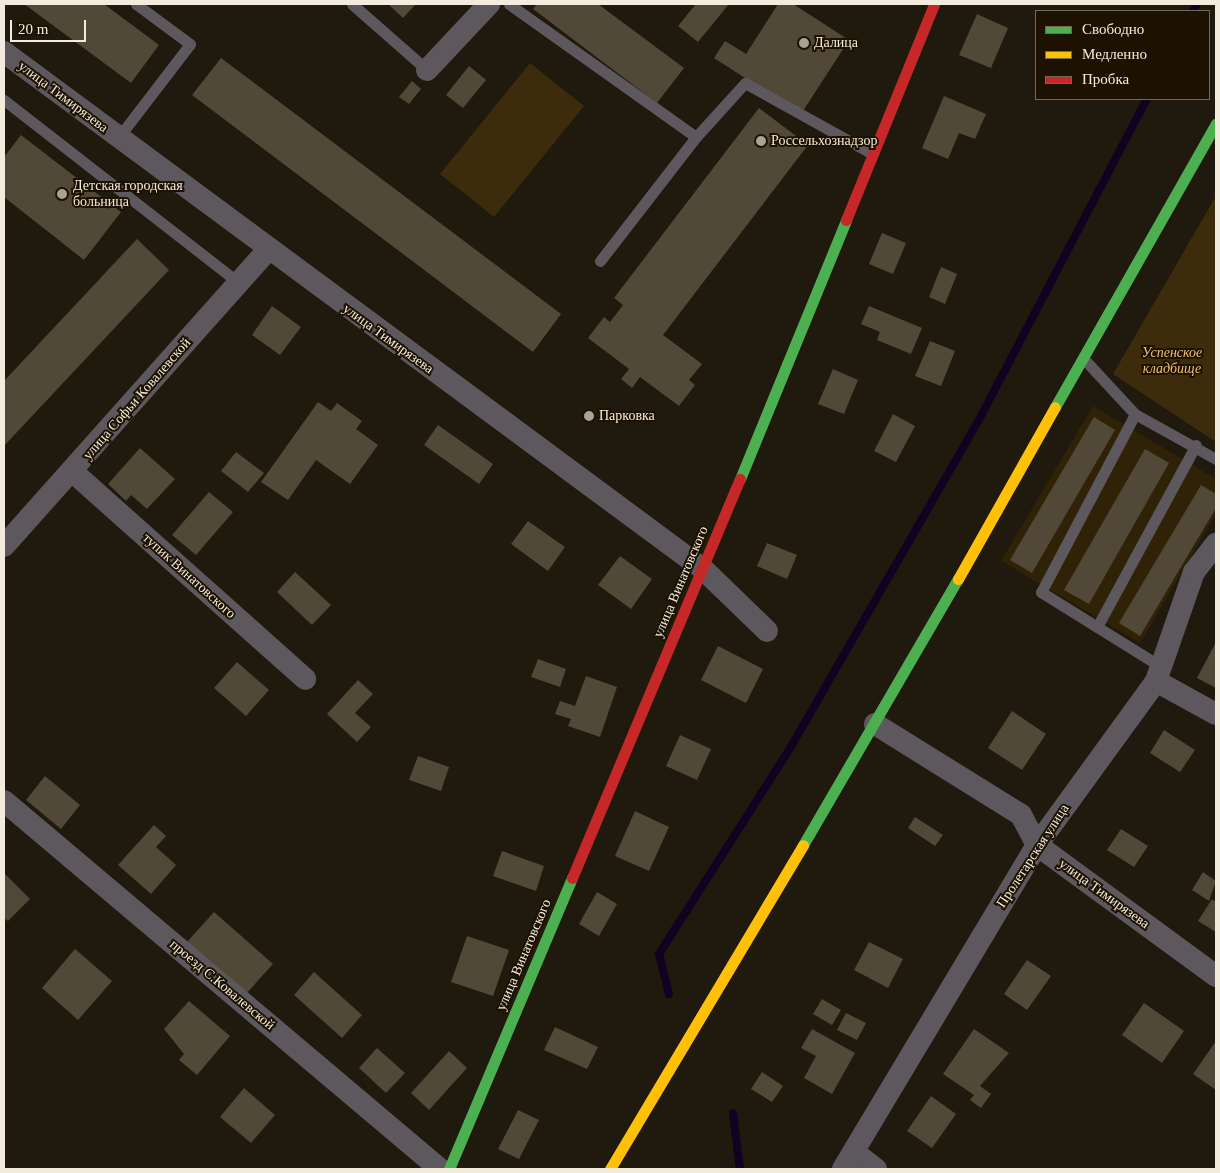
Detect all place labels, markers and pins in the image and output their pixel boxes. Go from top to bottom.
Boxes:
place label: Далица [814,35,858,51]
marker: Далица [798,37,810,49]
place label: Россельхознадзор [771,133,877,149]
marker: Россельхознадзор [755,135,767,147]
place label: Детская городская больница [73,178,183,210]
marker: Детская городская больница [55,187,69,201]
place label: Парковка [599,408,655,424]
marker: Парковка [583,410,595,422]

